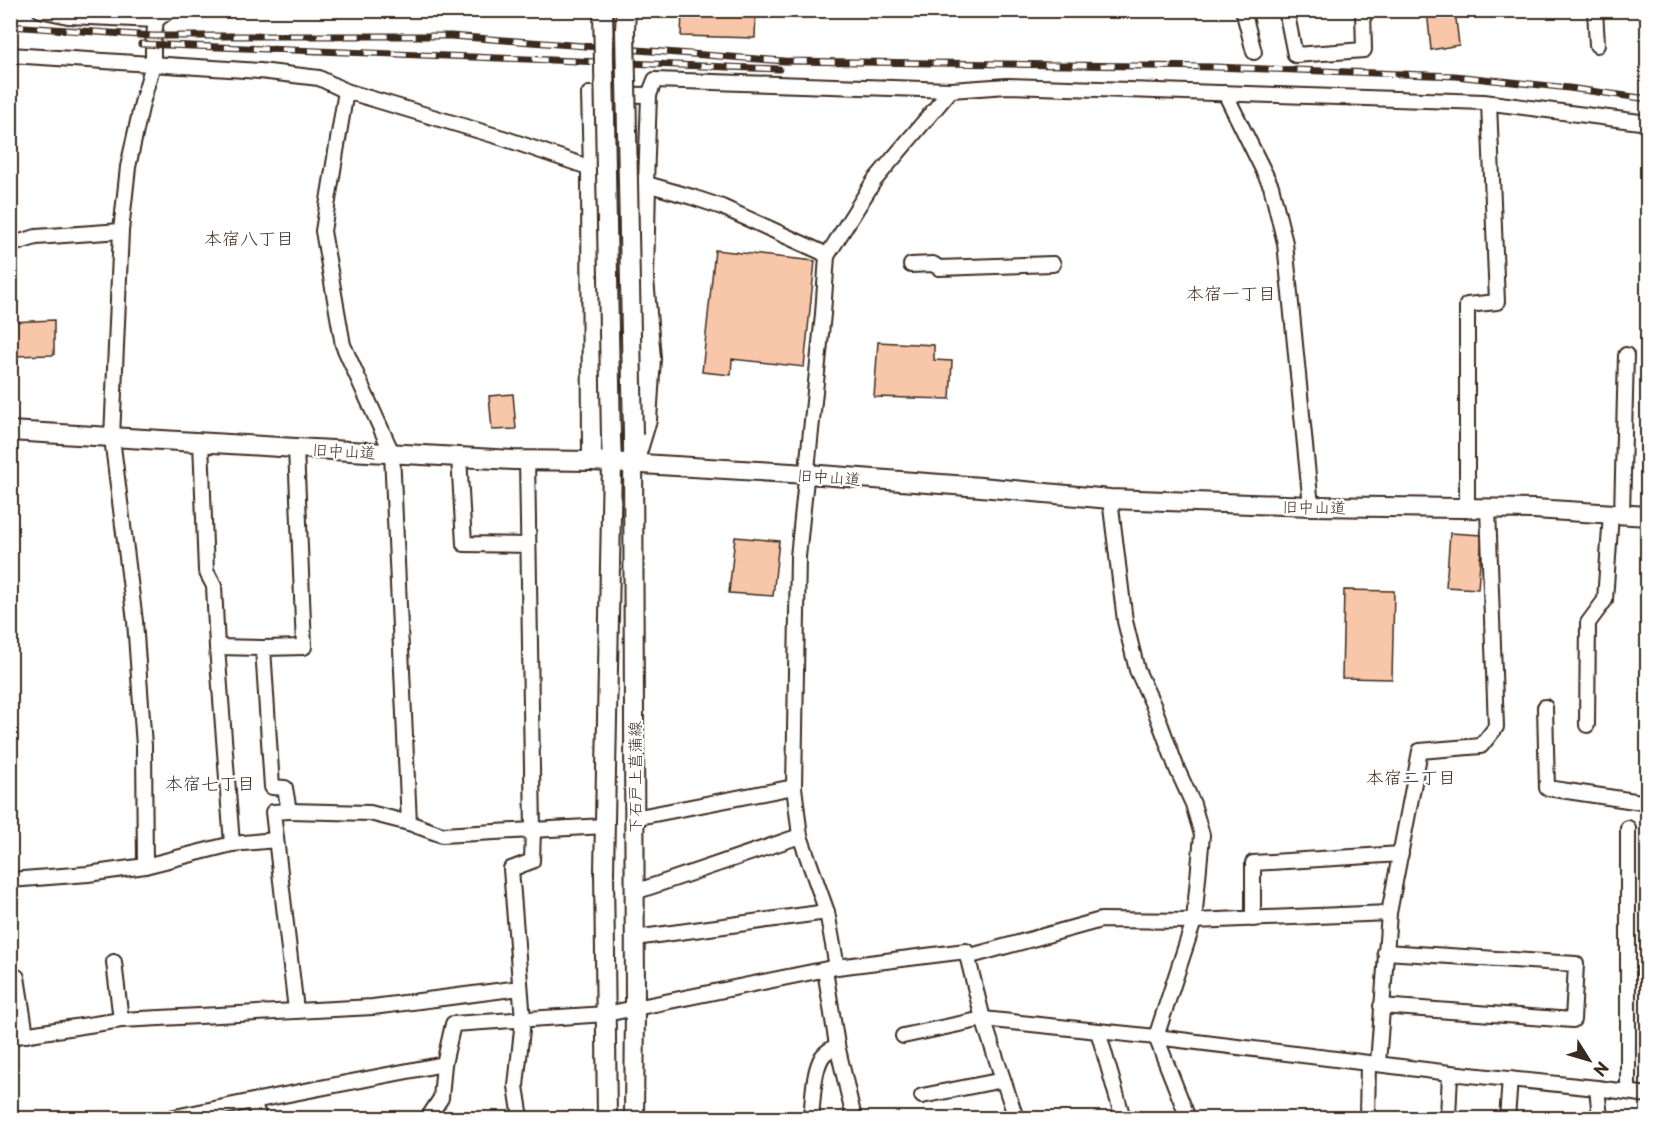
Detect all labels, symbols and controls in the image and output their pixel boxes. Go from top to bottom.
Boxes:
district label: 本宿八丁目 [204,224,294,251]
district label: 本宿一丁目 [1186,279,1276,306]
street label: 旧中山道 [311,436,377,464]
street label: 旧中山道 [796,462,862,490]
street label: 旧中山道 [1282,493,1346,519]
street label: 下石戸上菖蒲線 [622,721,646,833]
district label: 本宿二丁目 [1366,763,1456,790]
district label: 本宿七丁目 [165,769,255,796]
north arrow [1559,1030,1619,1090]
text: N [1588,1057,1615,1082]

